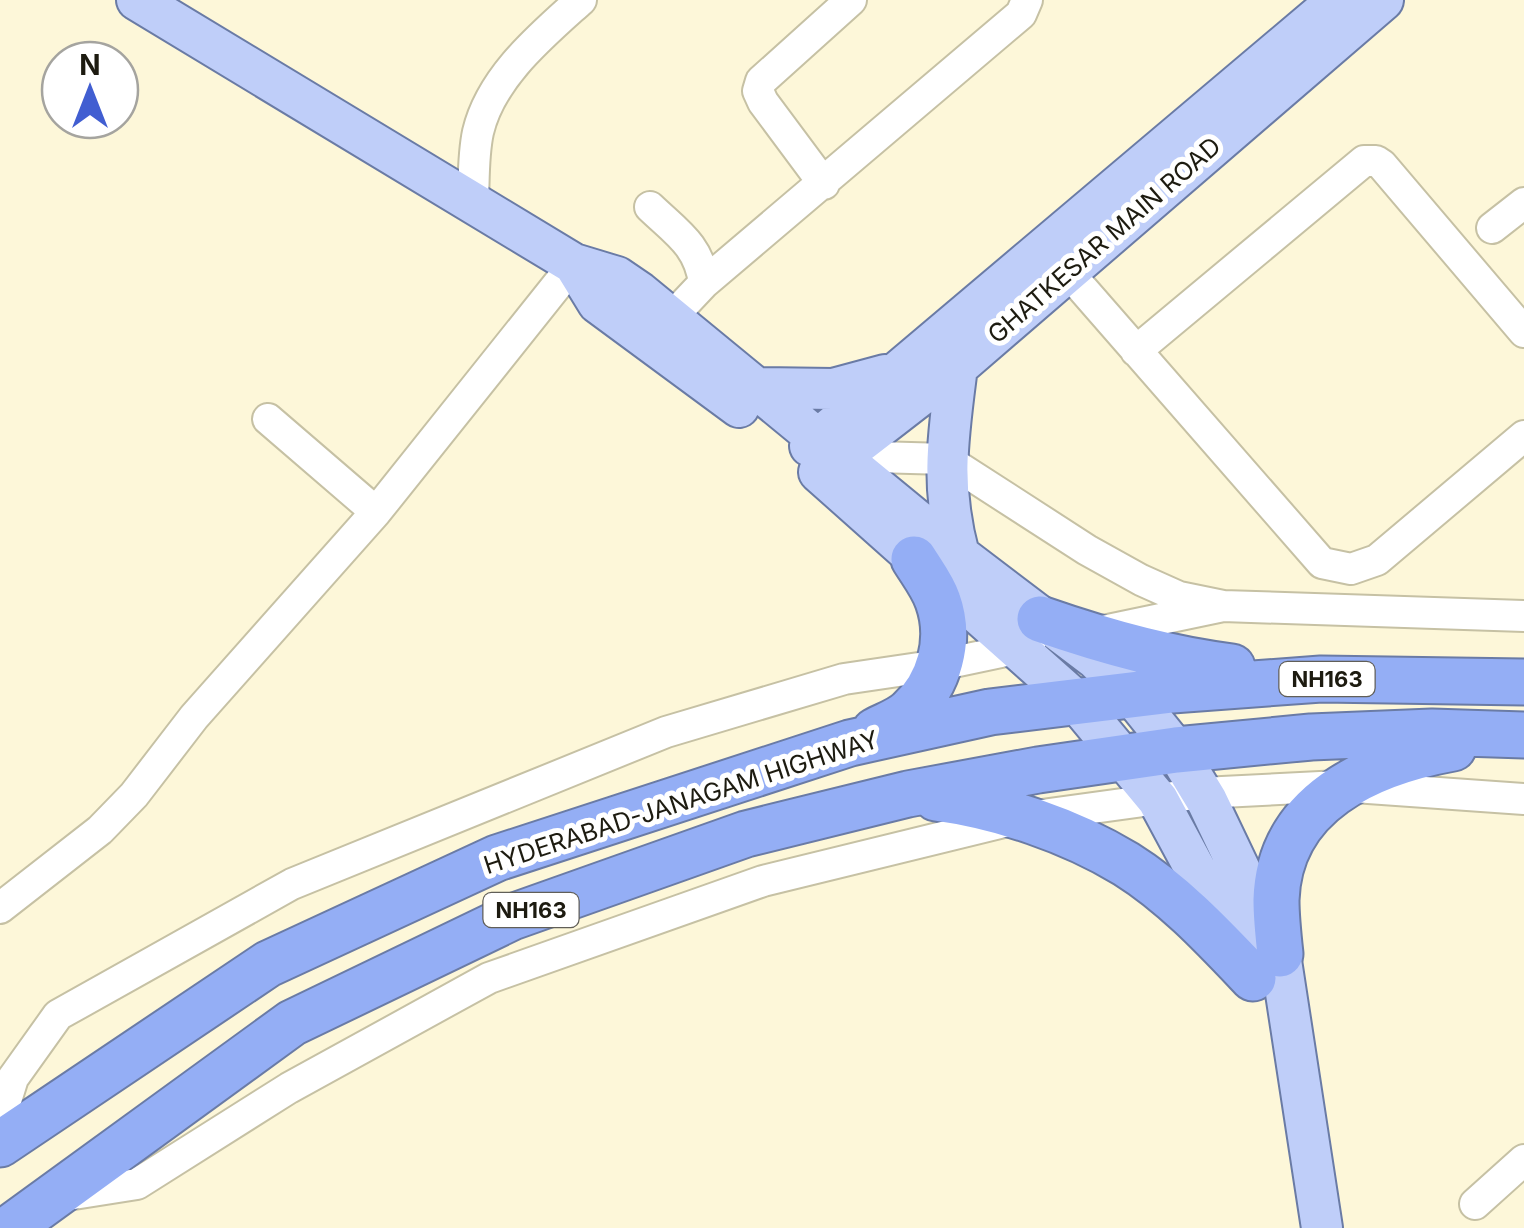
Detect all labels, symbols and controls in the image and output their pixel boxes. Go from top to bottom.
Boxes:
north arrow [40,40,140,140]
text: N [79,48,101,82]
street label: GHATKESAR MAIN ROAD [981,131,1227,349]
road number: NH163 [1280,662,1374,696]
street label: HYDERABAD-JANAGAM HIGHWAY [480,724,882,880]
road number: NH163 [484,893,578,927]

